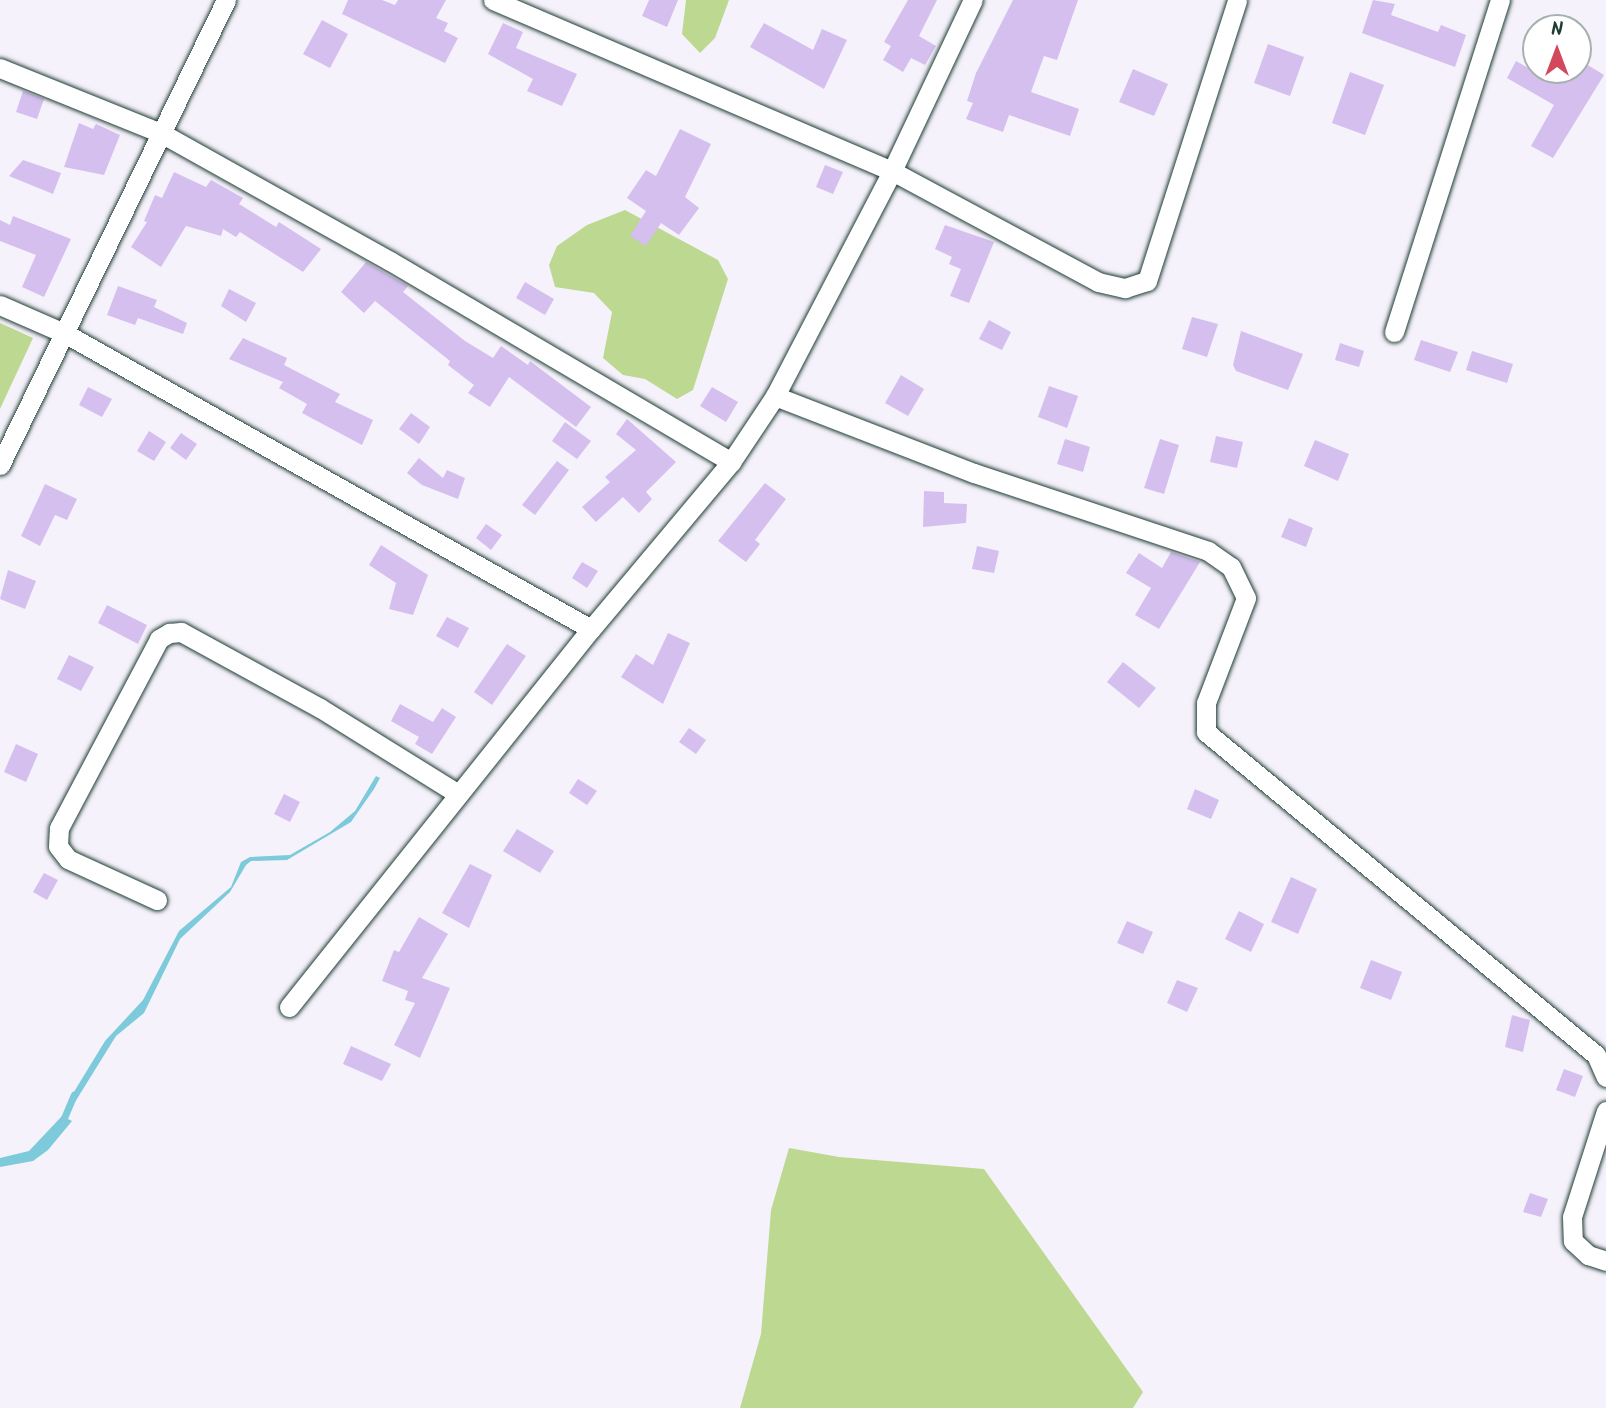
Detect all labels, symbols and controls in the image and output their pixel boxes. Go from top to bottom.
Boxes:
north arrow [1522,14,1592,84]
text: N [1551,15,1563,45]

